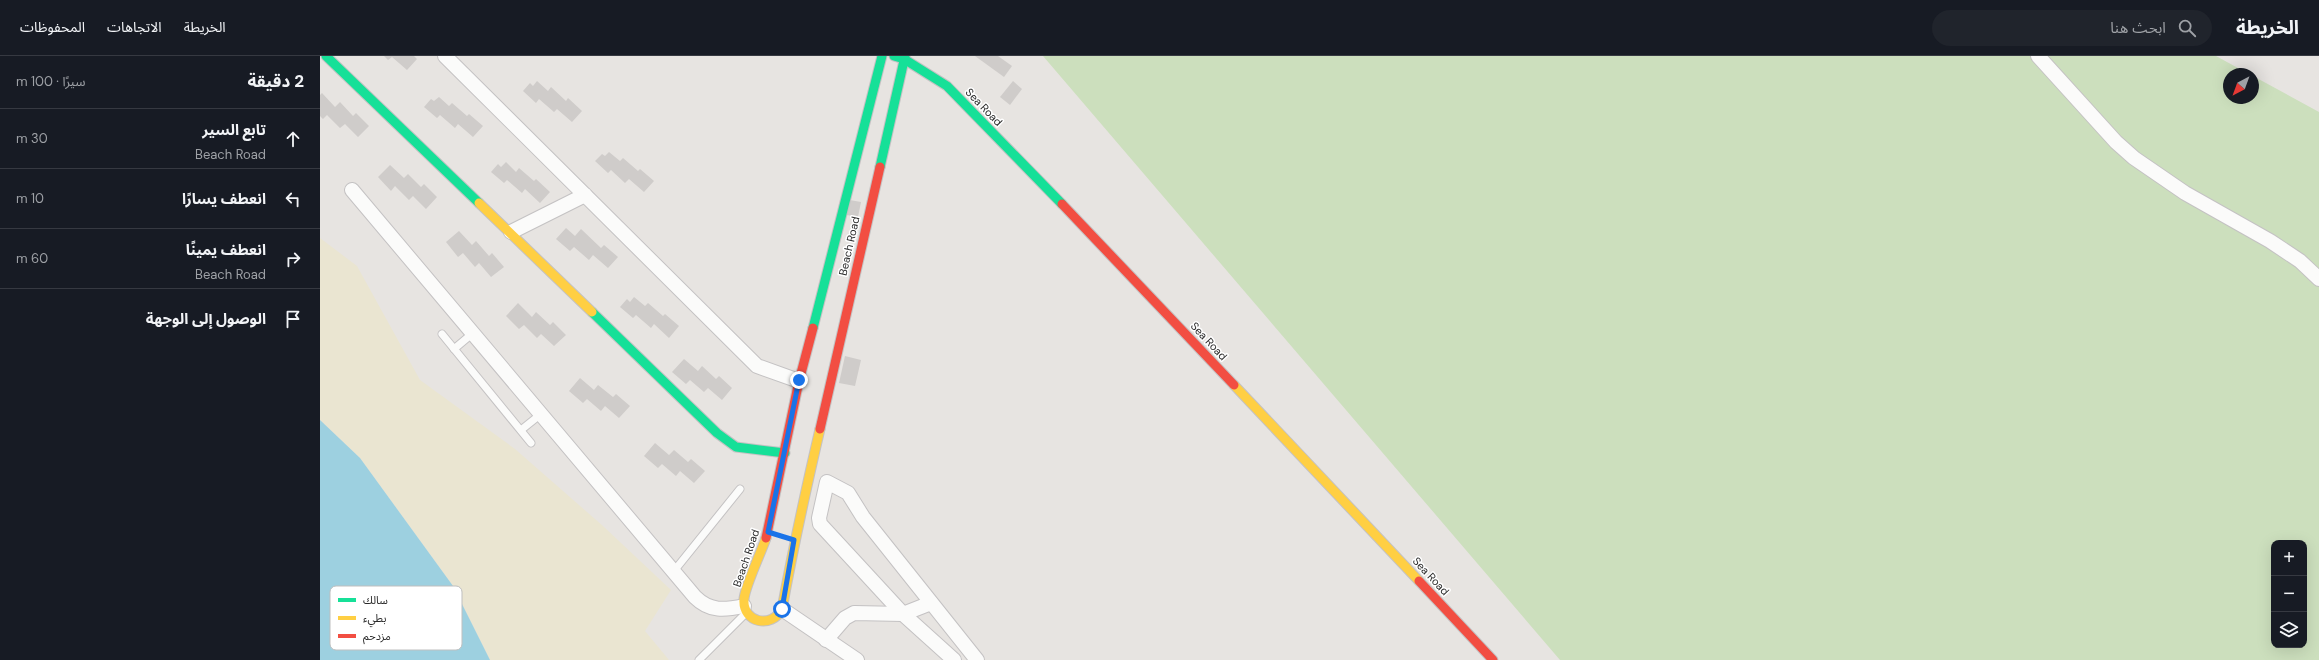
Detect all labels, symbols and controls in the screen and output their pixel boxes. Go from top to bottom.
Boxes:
search box [1932,10,2212,46]
text: الخريطة [2236,15,2299,40]
icon: search [2176,17,2198,39]
text: المحفوظات [20,18,85,36]
text: الاتجاهات [107,18,162,36]
text: الخريطة [184,18,226,36]
text: ابحث هنا [2110,18,2166,38]
north arrow [2223,68,2259,104]
text: 2 دقيقة [247,70,304,92]
text: سيرًا · 100 m [16,73,85,90]
street label: Sea Road [963,85,1005,129]
text: تابع السير [202,120,266,140]
icon: ahead [282,128,304,150]
text: 30 m [16,130,48,147]
text: Beach Road [195,146,266,163]
icon: left [282,188,304,210]
text: انعطف يسارًا [182,189,266,209]
text: 10 m [16,190,44,207]
street label: Beach Road [835,215,863,277]
text: انعطف يمينًا [186,240,266,260]
icon: right [282,248,304,270]
text: 60 m [16,250,48,267]
text: Beach Road [195,266,266,283]
icon: arrive [282,308,304,330]
text: الوصول إلى الوجهة [146,309,266,329]
street label: Sea Road [1188,319,1230,363]
route end [790,371,808,389]
street label: Beach Road [730,527,762,589]
map controls [2271,540,2307,648]
button: + [2271,540,2307,576]
street label: Sea Road [1410,554,1452,598]
button: − [2271,576,2307,612]
legend [330,586,462,650]
text: سالك [363,593,388,607]
route start [773,600,791,618]
text: بطيء [363,611,386,628]
button: layers [2271,612,2307,648]
text: مزدحم [363,629,391,645]

